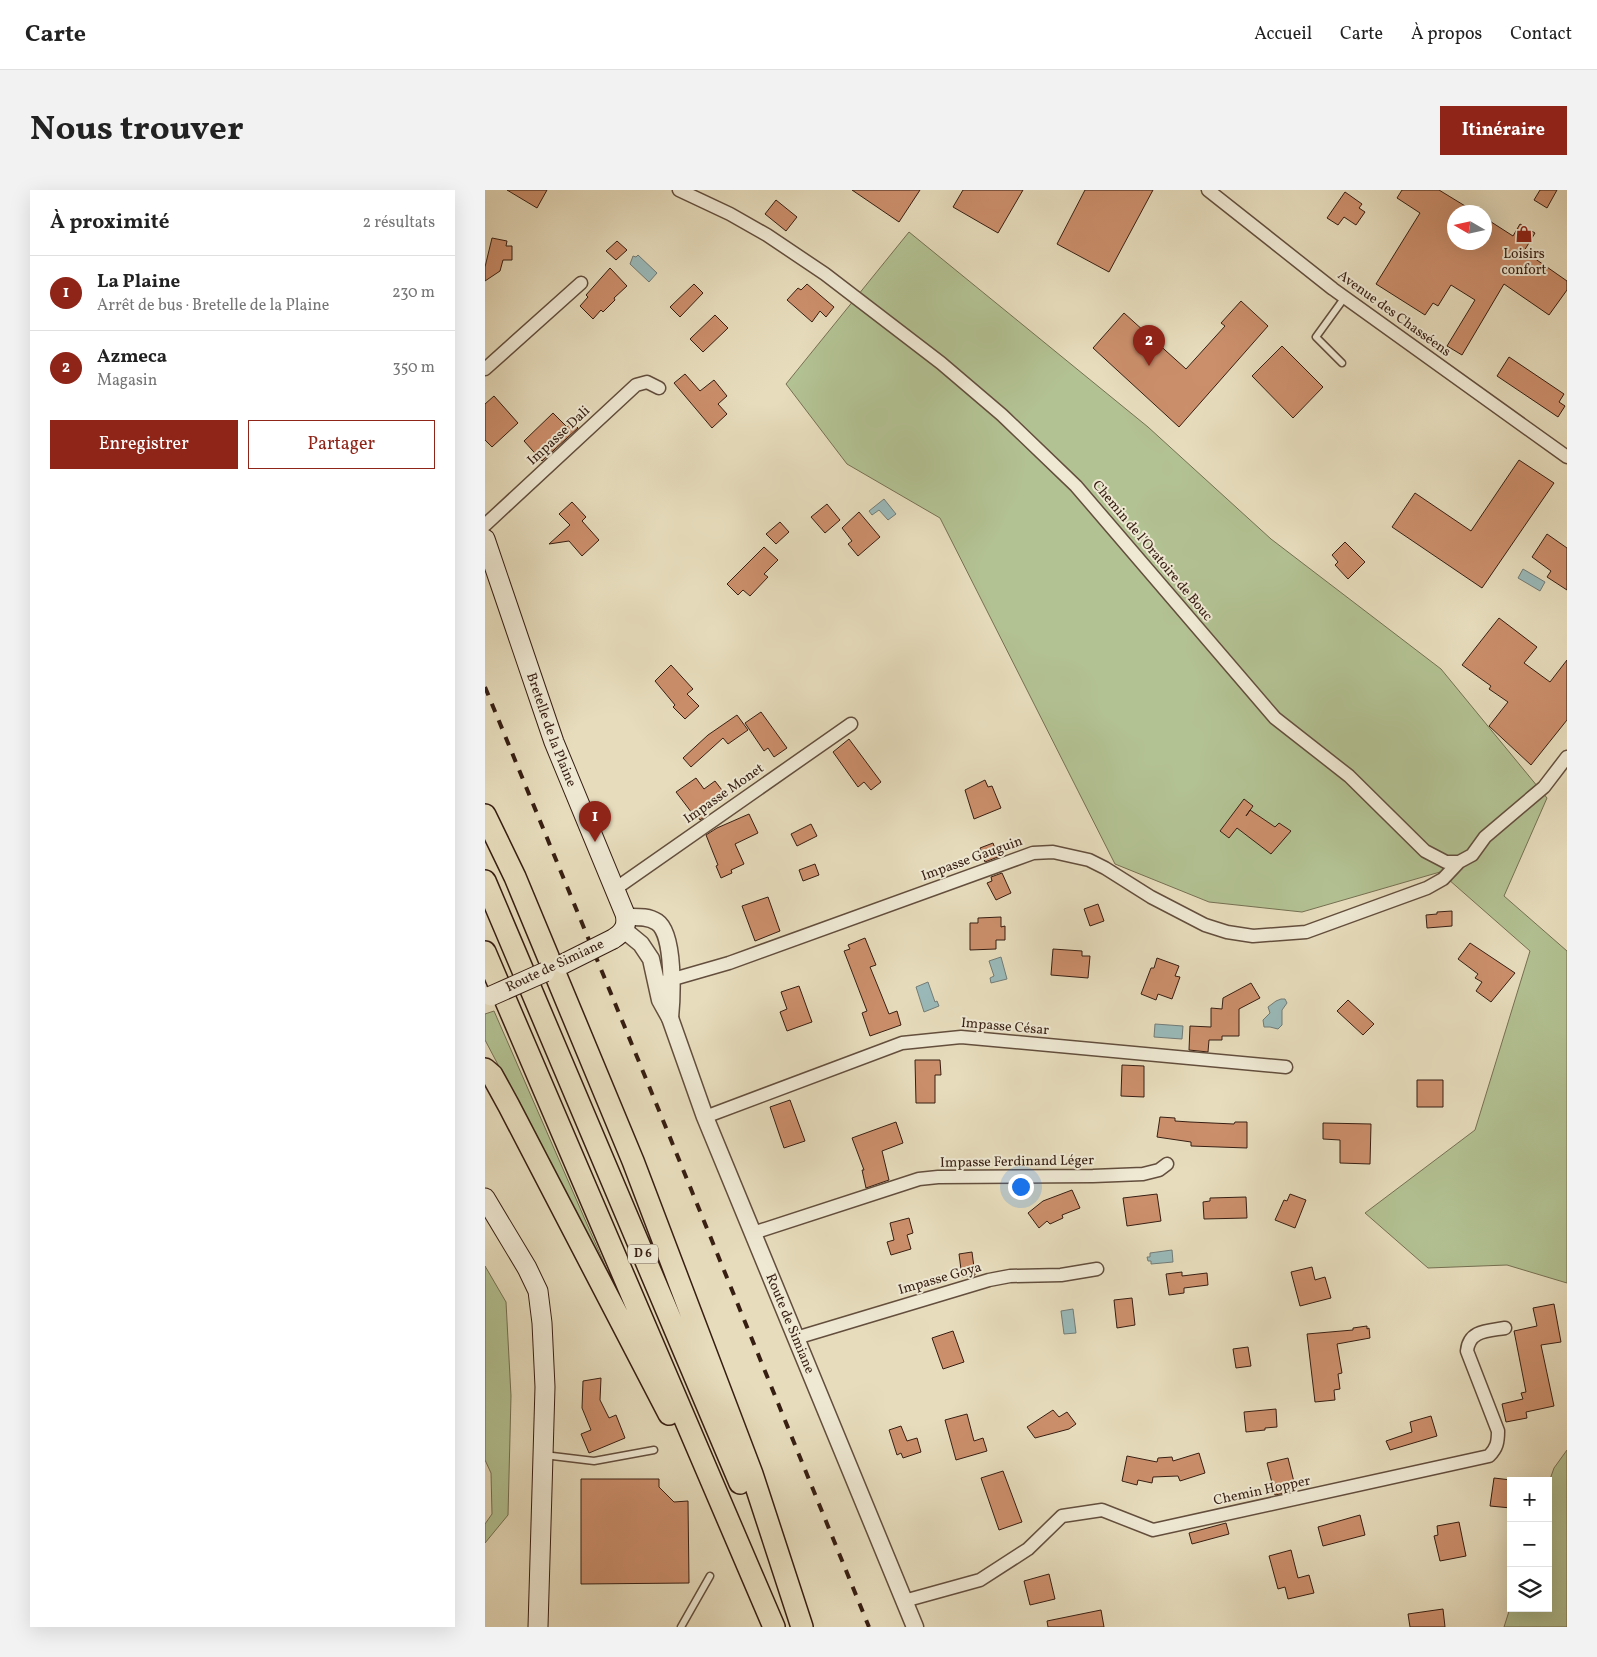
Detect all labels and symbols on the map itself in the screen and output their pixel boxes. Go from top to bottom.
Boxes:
north arrow [1447,205,1492,250]
shop icon: Loisirs confort [1514,224,1534,244]
place label: Loisirs confort [1501,245,1547,280]
street label: Avenue des Chasséens [1333,266,1455,362]
pin: 2 [1133,325,1165,366]
street label: Impasse Dali [524,402,594,470]
street label: Chemin de l'Oratoire de Bouc [1087,477,1217,625]
street label: Bretelle de la Plaine [522,670,581,790]
street label: Impasse Monet [680,759,768,829]
pin: 1 [579,801,611,842]
street label: Impasse Gauguin [919,832,1025,886]
street label: Route de Simiane [503,935,608,997]
street label: Impasse César [960,1014,1050,1040]
street label: Impasse Ferdinand Léger [940,1151,1094,1173]
your location [1008,1174,1034,1200]
road number: D 6 [628,1244,658,1264]
street label: Impasse Goya [896,1258,984,1300]
street label: Route de Simiane [761,1271,819,1377]
street label: Chemin Hopper [1212,1471,1312,1511]

